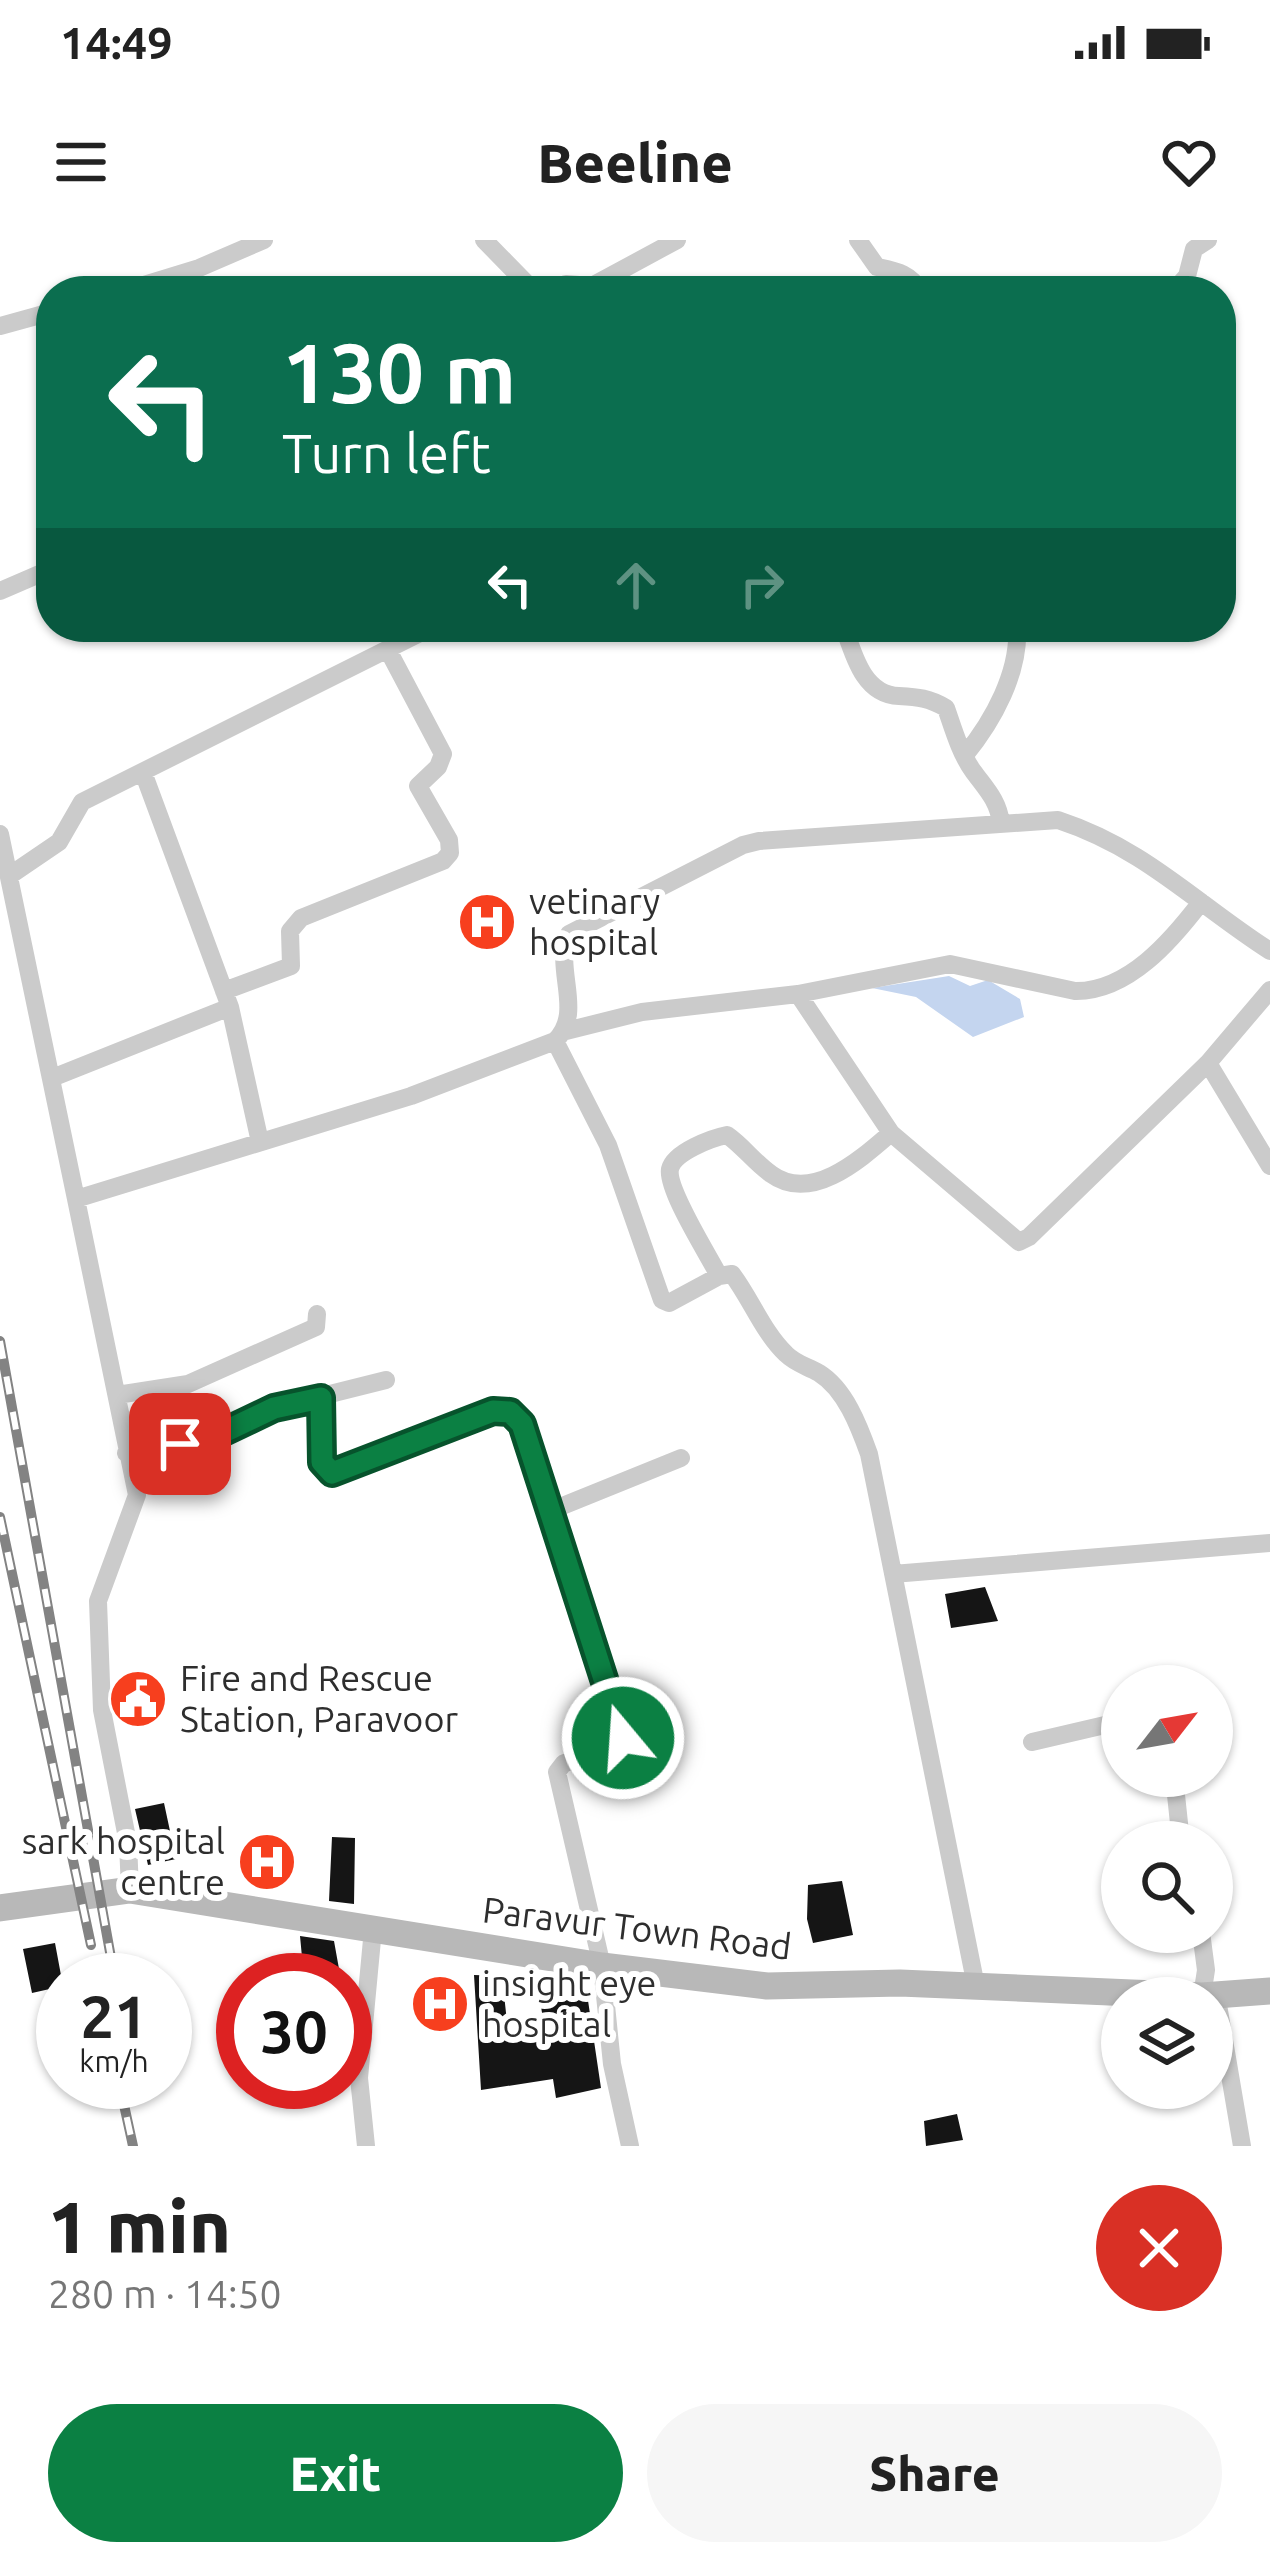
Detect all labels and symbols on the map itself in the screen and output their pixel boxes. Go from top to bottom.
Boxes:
place label: vetinary hospital [529,880,660,962]
hospital icon: vetinary hospital [456,891,518,953]
pin [129,1393,231,1495]
place label: Fire and Rescue Station, Paravoor [180,1657,458,1739]
north arrow [1101,1665,1233,1797]
public building icon: Fire and Rescue Station, Paravoor [107,1668,169,1730]
position arrow [560,1675,686,1801]
place label: sark hospital centre [22,1820,225,1902]
hospital icon: sark hospital centre [236,1831,298,1893]
street label: Paravur Town Road [480,1888,794,1967]
speed limit sign: 30 [216,1953,372,2109]
place label: insight eye hospital [482,1962,656,2044]
hospital icon: insight eye hospital [409,1973,471,2035]

